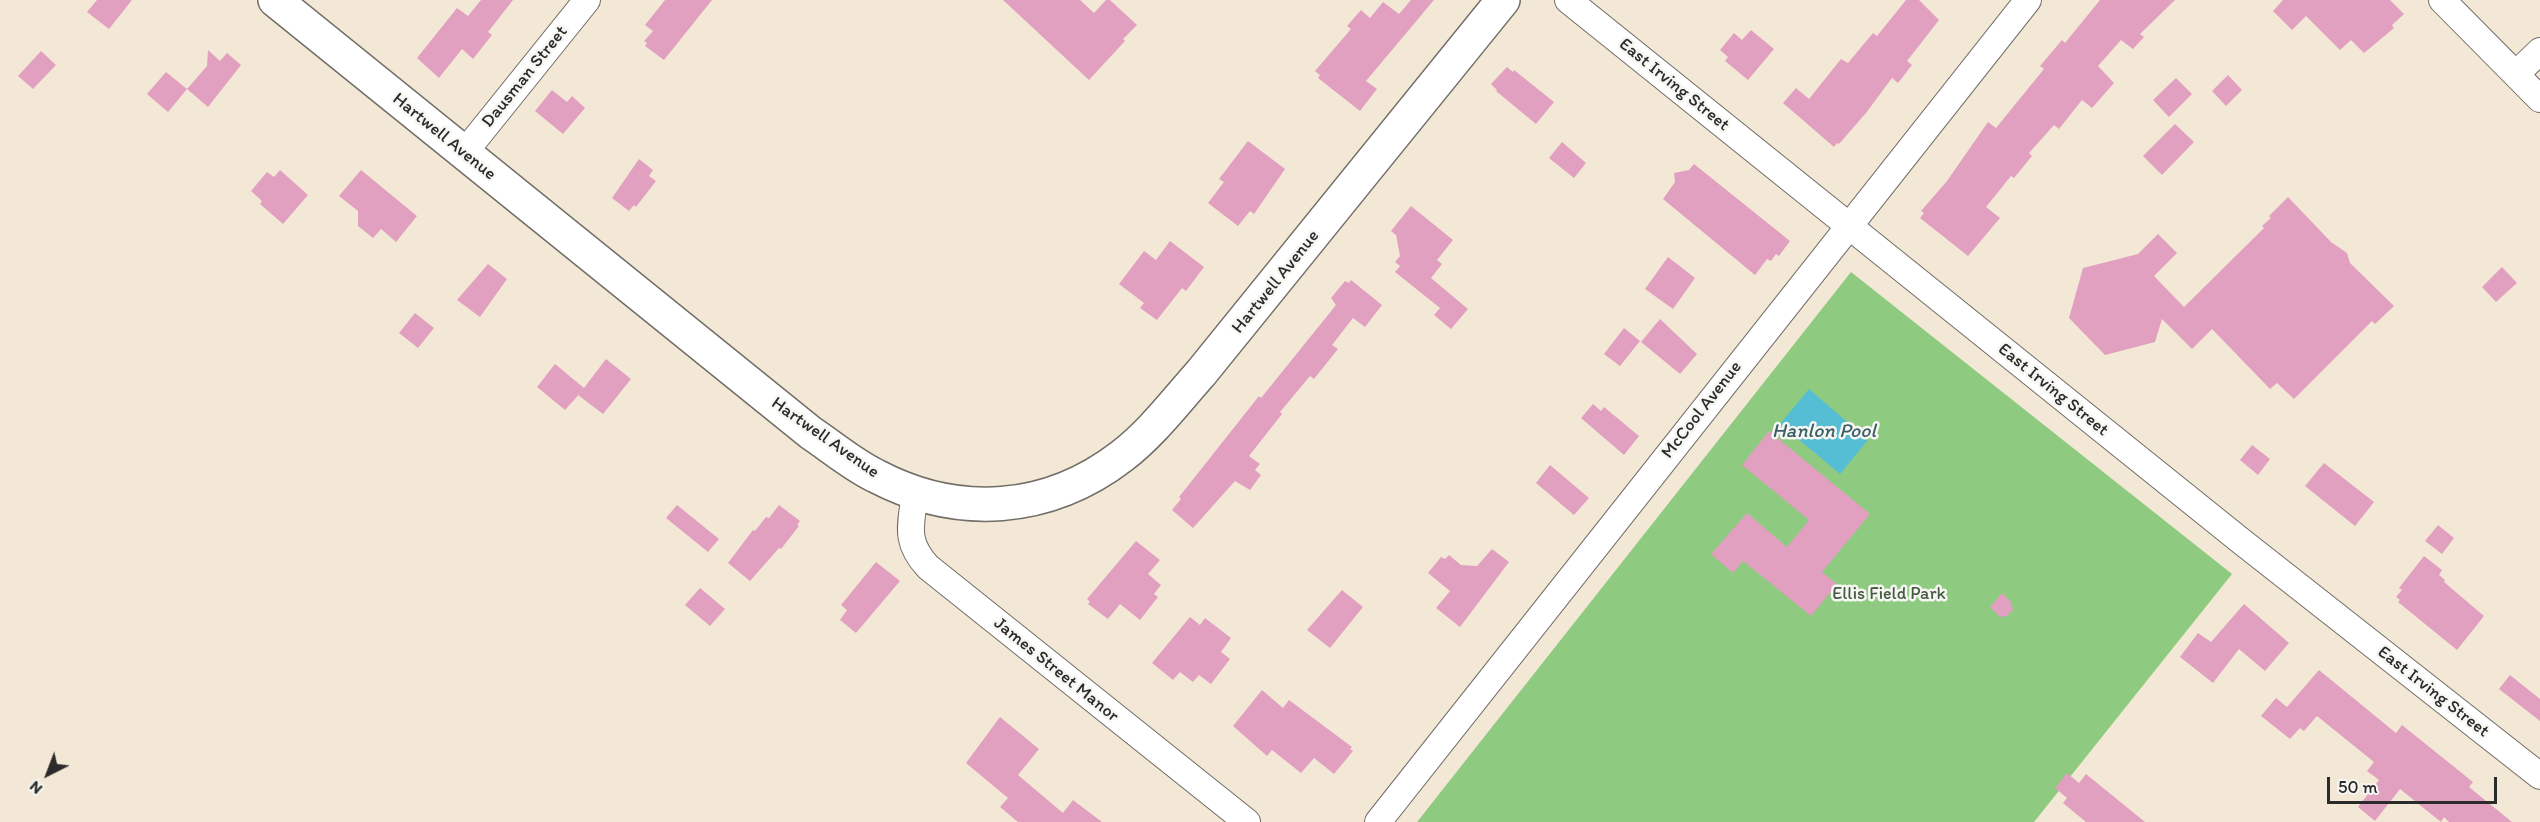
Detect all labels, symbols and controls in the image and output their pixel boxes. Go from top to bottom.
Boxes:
street label: Dausman Street [477,22,573,132]
street label: East Irving Street [1614,34,1734,136]
street label: Hartwell Avenue [388,89,500,185]
street label: Hartwell Avenue [1228,226,1324,338]
street label: East Irving Street [1993,339,2113,441]
street label: McCool Avenue [1657,357,1747,463]
street label: Hartwell Avenue [767,393,883,483]
water label: Hanlon Pool [1772,420,1876,444]
park label: Ellis Field Park [1832,583,1946,605]
street label: James Street Manor [989,613,1123,727]
street label: East Irving Street [2373,642,2493,742]
north arrow [18,744,78,804]
scale bar [2330,765,2500,803]
text: 50 m [2338,776,2378,798]
text: N [25,777,46,798]

